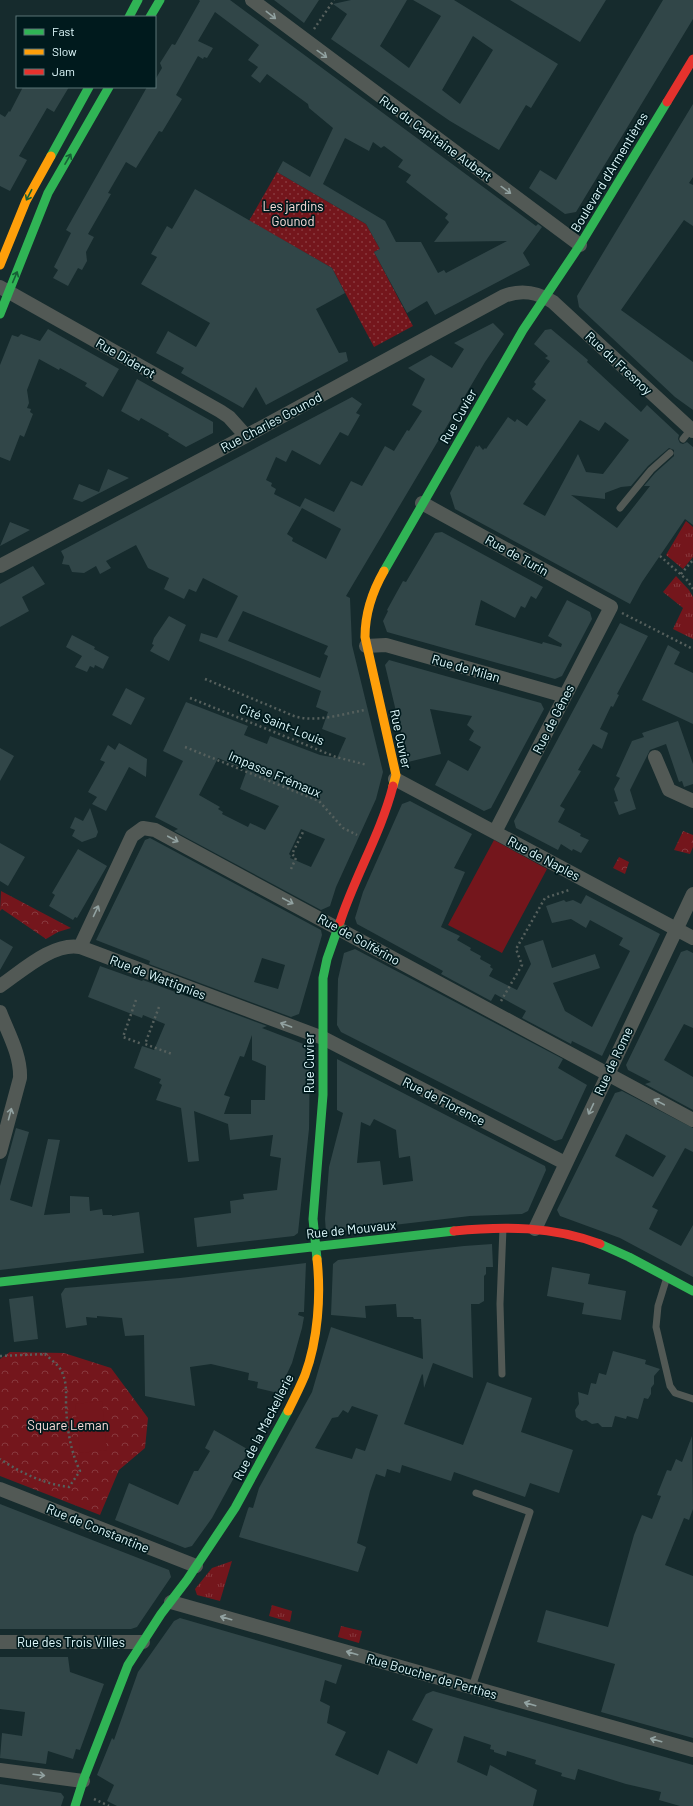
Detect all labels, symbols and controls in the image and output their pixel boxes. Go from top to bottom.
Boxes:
one-way arrow [266,11,277,20]
legend [16,16,156,88]
text: Fast [52,24,75,38]
text: Slow [52,44,77,58]
one-way arrow [317,50,328,58]
text: Jam [52,64,75,78]
street label: Rue du Capitaine Aubert [376,92,496,184]
street label: Boulevard d'Armentières [567,109,651,235]
one-way arrow [64,153,72,165]
one-way arrow [500,186,511,194]
one-way arrow [25,188,32,200]
park label: Les jardins Gounod [262,198,324,229]
one-way arrow [11,272,19,284]
street label: Rue du Fresnoy [582,328,656,398]
street label: Rue Diderot [93,335,159,381]
street label: Rue Cuvier [436,386,480,446]
street label: Rue Charles Gounod [218,389,324,455]
street label: Rue de Turin [483,531,551,579]
street label: Rue de Milan [430,651,502,685]
street label: Rue de Gênes [529,682,577,756]
street label: Cité Saint-Louis [237,700,327,748]
street label: Rue Cuvier [387,708,415,770]
street label: Impasse Frémaux [226,747,324,801]
street label: Rue de Naples [505,832,583,884]
one-way arrow [167,836,179,843]
one-way arrow [282,897,294,905]
one-way arrow [93,906,100,918]
street label: Rue de Solférino [315,910,403,968]
street label: Rue de Wattignies [108,951,208,1003]
one-way arrow [281,1020,293,1028]
street label: Rue de Rome [590,1024,636,1098]
street label: Rue Cuvier [301,1033,317,1093]
street label: Rue de Florence [400,1073,488,1129]
one-way arrow [653,1097,665,1105]
one-way arrow [587,1103,594,1115]
one-way arrow [7,1108,14,1121]
street label: Rue de Mouvaux [305,1216,397,1242]
street label: Rue de la Mackellerie [229,1371,297,1483]
park label: Square Leman [27,1417,109,1433]
street label: Rue de Constantine [44,1500,152,1556]
one-way arrow [220,1614,233,1621]
street label: Rue des Trois Villes [17,1634,125,1650]
one-way arrow [345,1649,358,1656]
street label: Rue Boucher de Perthes [365,1650,499,1702]
one-way arrow [524,1700,537,1707]
one-way arrow [649,1735,662,1743]
one-way arrow [32,1771,45,1779]

